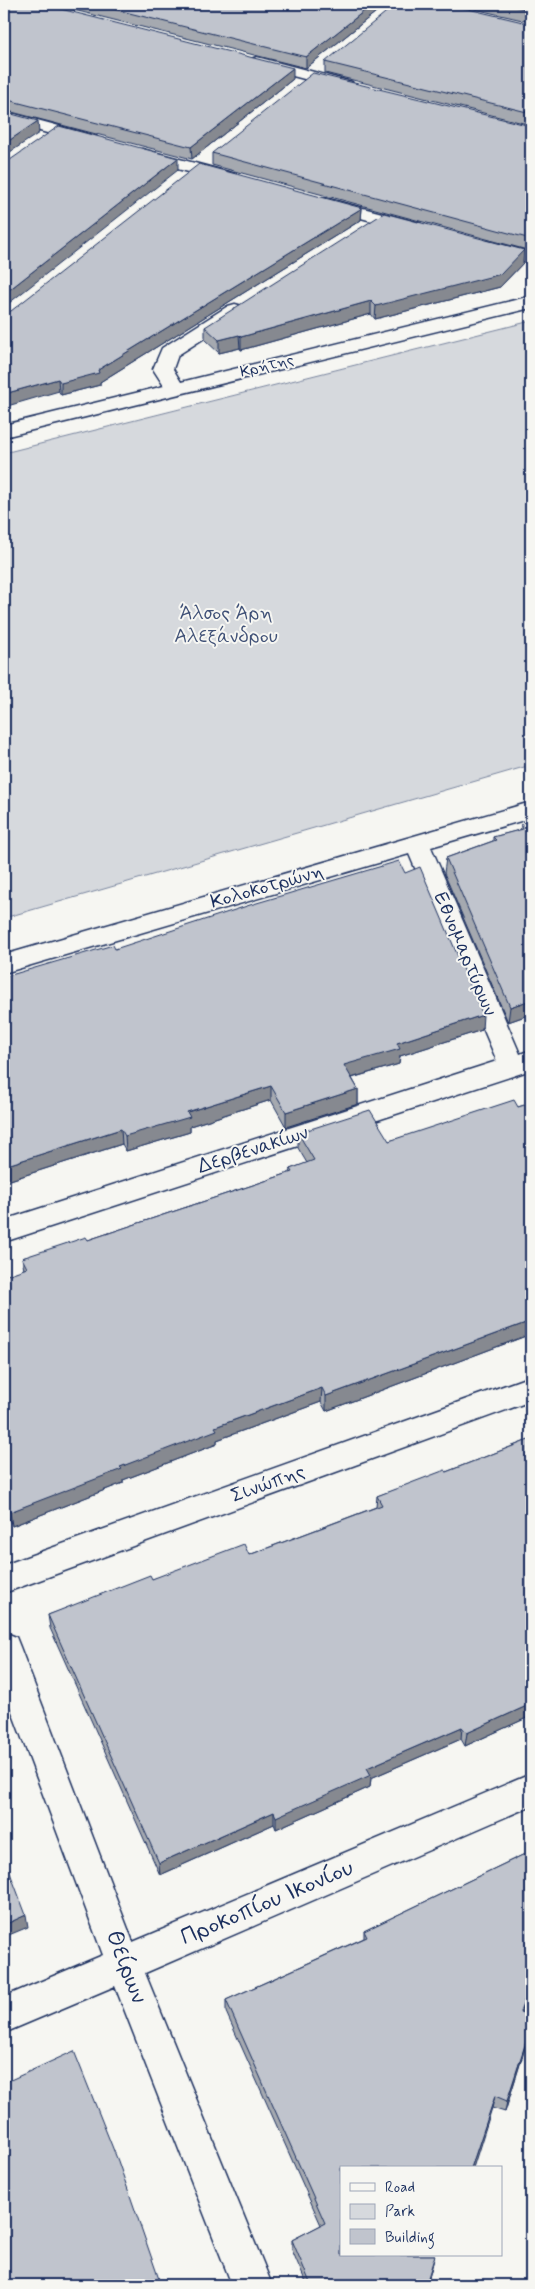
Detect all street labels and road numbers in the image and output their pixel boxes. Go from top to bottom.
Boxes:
street label: Κρήτης [238,349,296,383]
street label: Κολοκοτρώνη [207,858,327,916]
street label: Εθνομαρτύρων [427,888,503,1020]
street label: Δερβενακίων [194,1119,312,1181]
street label: Σινώπης [227,1458,309,1510]
street label: Προκοπίου Ικονίου [176,1853,358,1953]
street label: Θείρων [98,1926,154,2008]

